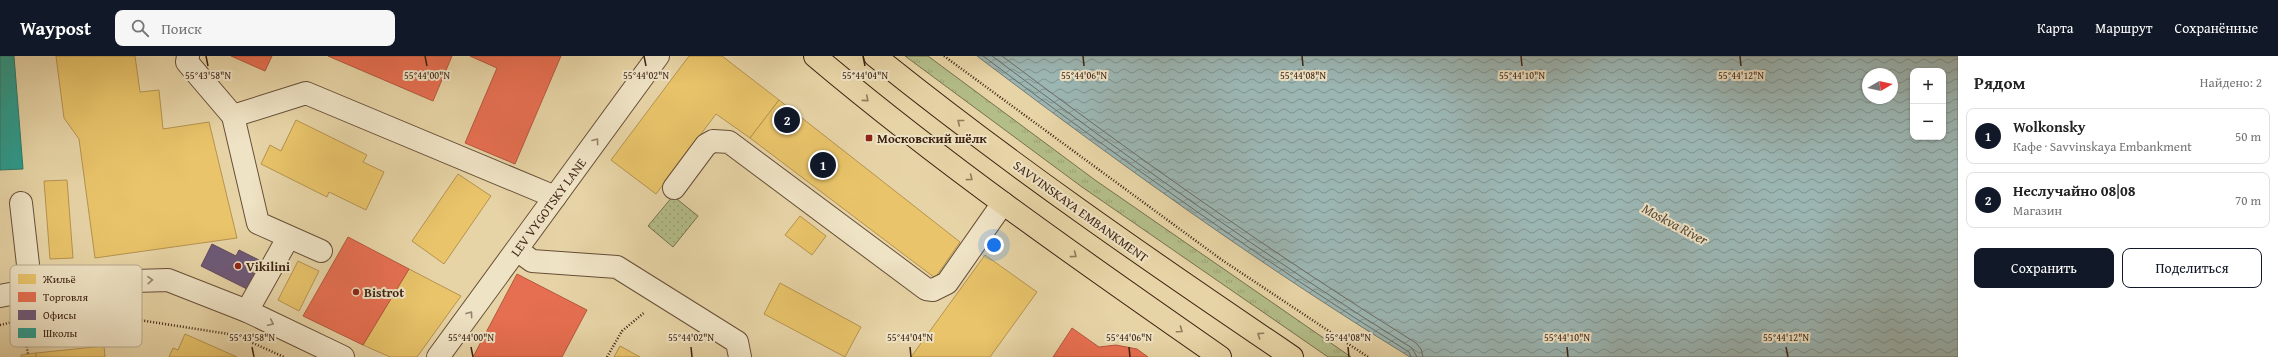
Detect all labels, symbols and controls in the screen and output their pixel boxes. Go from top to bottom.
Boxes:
search box [115,10,395,46]
text: Waypost [20,14,91,42]
icon: search [129,17,151,39]
text: Поиск [161,18,202,39]
text: Карта [2037,18,2073,38]
text: Маршрут [2095,18,2153,38]
text: Сохранённые [2175,18,2258,38]
text: 55°43'58"N [185,68,231,83]
text: 55°44'00"N [404,68,450,83]
text: 55°44'02"N [623,68,669,83]
text: 55°44'04"N [842,68,888,83]
text: 55°44'06"N [1061,68,1107,83]
text: 55°44'08"N [1280,68,1326,83]
text: 55°44'10"N [1499,68,1545,83]
text: 55°44'12"N [1718,68,1764,83]
north arrow [1862,68,1898,104]
map controls [1910,68,1946,140]
button: + [1910,68,1946,104]
text: Рядом [1974,70,2025,95]
text: Найдено: 2 [2200,73,2262,92]
one-way arrow [861,95,868,102]
button: − [1910,104,1946,140]
pin: 2 [774,105,800,135]
text: Wolkonsky [2013,116,2086,137]
one-way arrow [957,120,964,127]
text: 1 [1985,127,1991,146]
text: 50 m [2235,127,2261,146]
place label: Московский шёлк [877,129,987,148]
marker: Московский шёлк [864,133,874,143]
text: Кафе · Savvinskaya Embankment [2013,137,2192,156]
one-way arrow [591,139,598,146]
pin: 1 [810,150,836,180]
street label: LEV VYGOTSKY LANE [506,154,591,260]
street label: SAVVINSKAYA EMBANKMENT [1009,156,1153,267]
one-way arrow [965,173,972,180]
text: Неслучайно 08|08 [2013,180,2136,201]
text: 2 [1985,191,1991,210]
text: 70 m [2235,191,2261,210]
water label: Moskva River [1639,198,1712,250]
text: Магазин [2013,201,2062,220]
your location [984,235,1004,255]
button: Сохранить [1974,248,2114,288]
button: Поделиться [2122,248,2262,288]
one-way arrow [1069,250,1076,257]
place label: Vikilini [246,257,290,276]
marker: Vikilini [233,261,243,271]
legend [10,265,142,347]
text: Жильё [42,271,76,287]
one-way arrow [147,276,153,284]
place label: Bistrot [364,283,404,302]
marker: Bistrot [351,287,361,297]
text: Торговля [43,289,88,305]
text: Офисы [43,307,76,323]
one-way arrow [465,311,472,318]
one-way arrow [267,318,274,326]
text: Школы [43,325,78,341]
one-way arrow [1176,325,1183,332]
text: 55°43'58"N [229,330,275,345]
text: 55°44'00"N [448,330,494,345]
text: 55°44'02"N [668,330,714,345]
text: 55°44'04"N [887,330,933,345]
text: 55°44'06"N [1106,330,1152,345]
text: 55°44'08"N [1325,330,1371,345]
text: 55°44'10"N [1544,330,1590,345]
text: 55°44'12"N [1763,330,1809,345]
one-way arrow [1257,332,1264,340]

